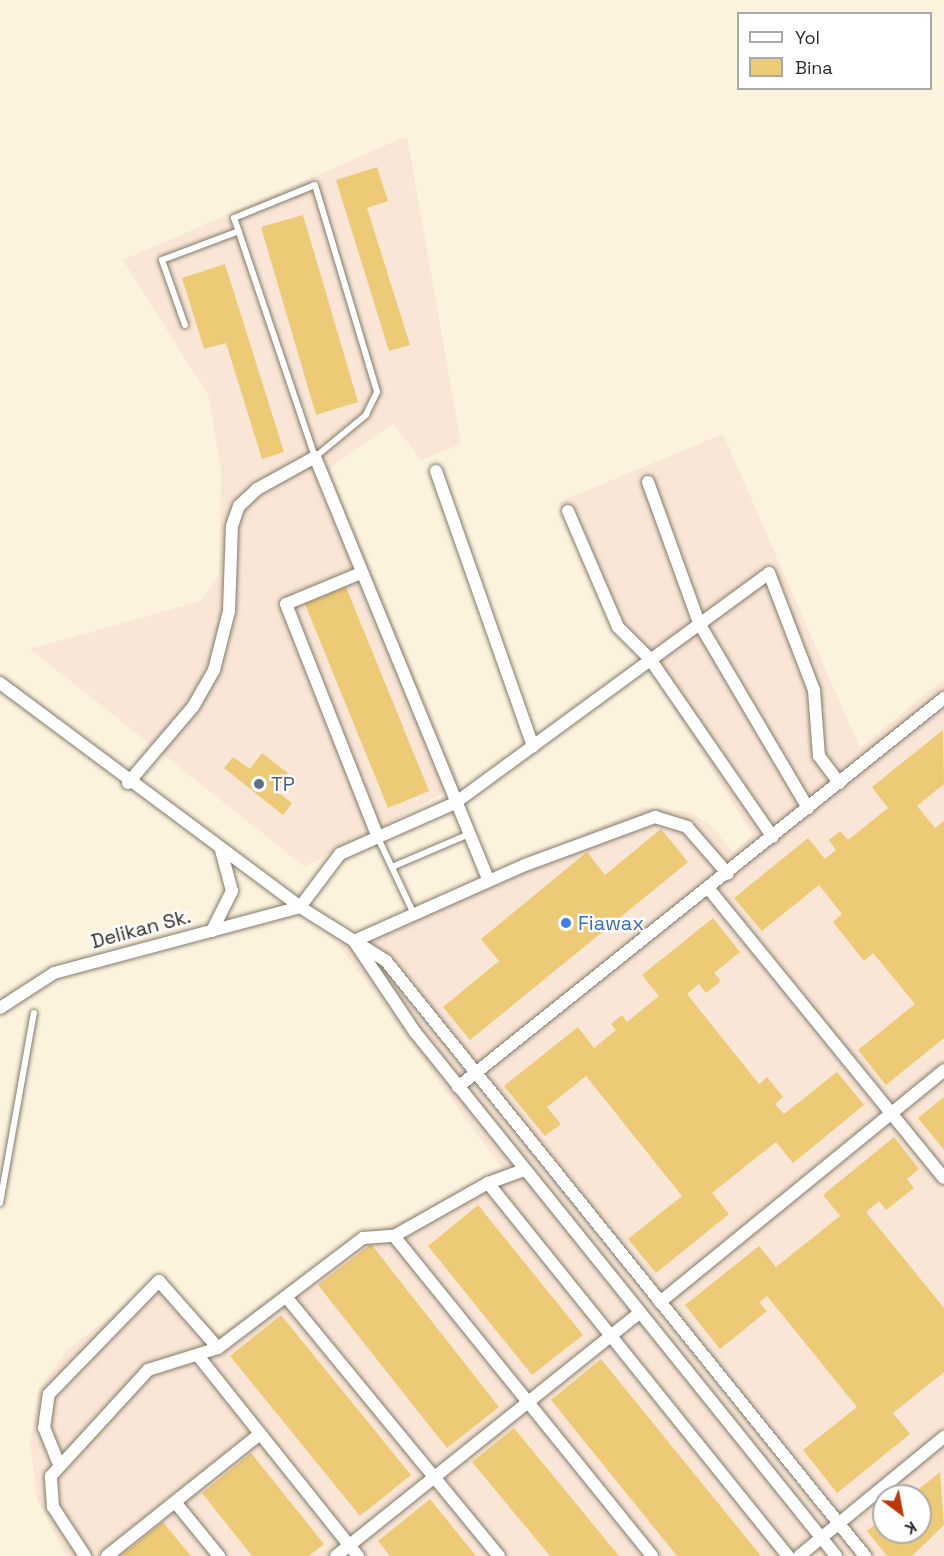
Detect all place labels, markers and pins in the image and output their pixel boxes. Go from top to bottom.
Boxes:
place label: TP [271,772,295,796]
marker: TP [252,777,266,791]
place label: Fiawax [578,911,644,935]
marker: Fiawax [559,916,573,930]

